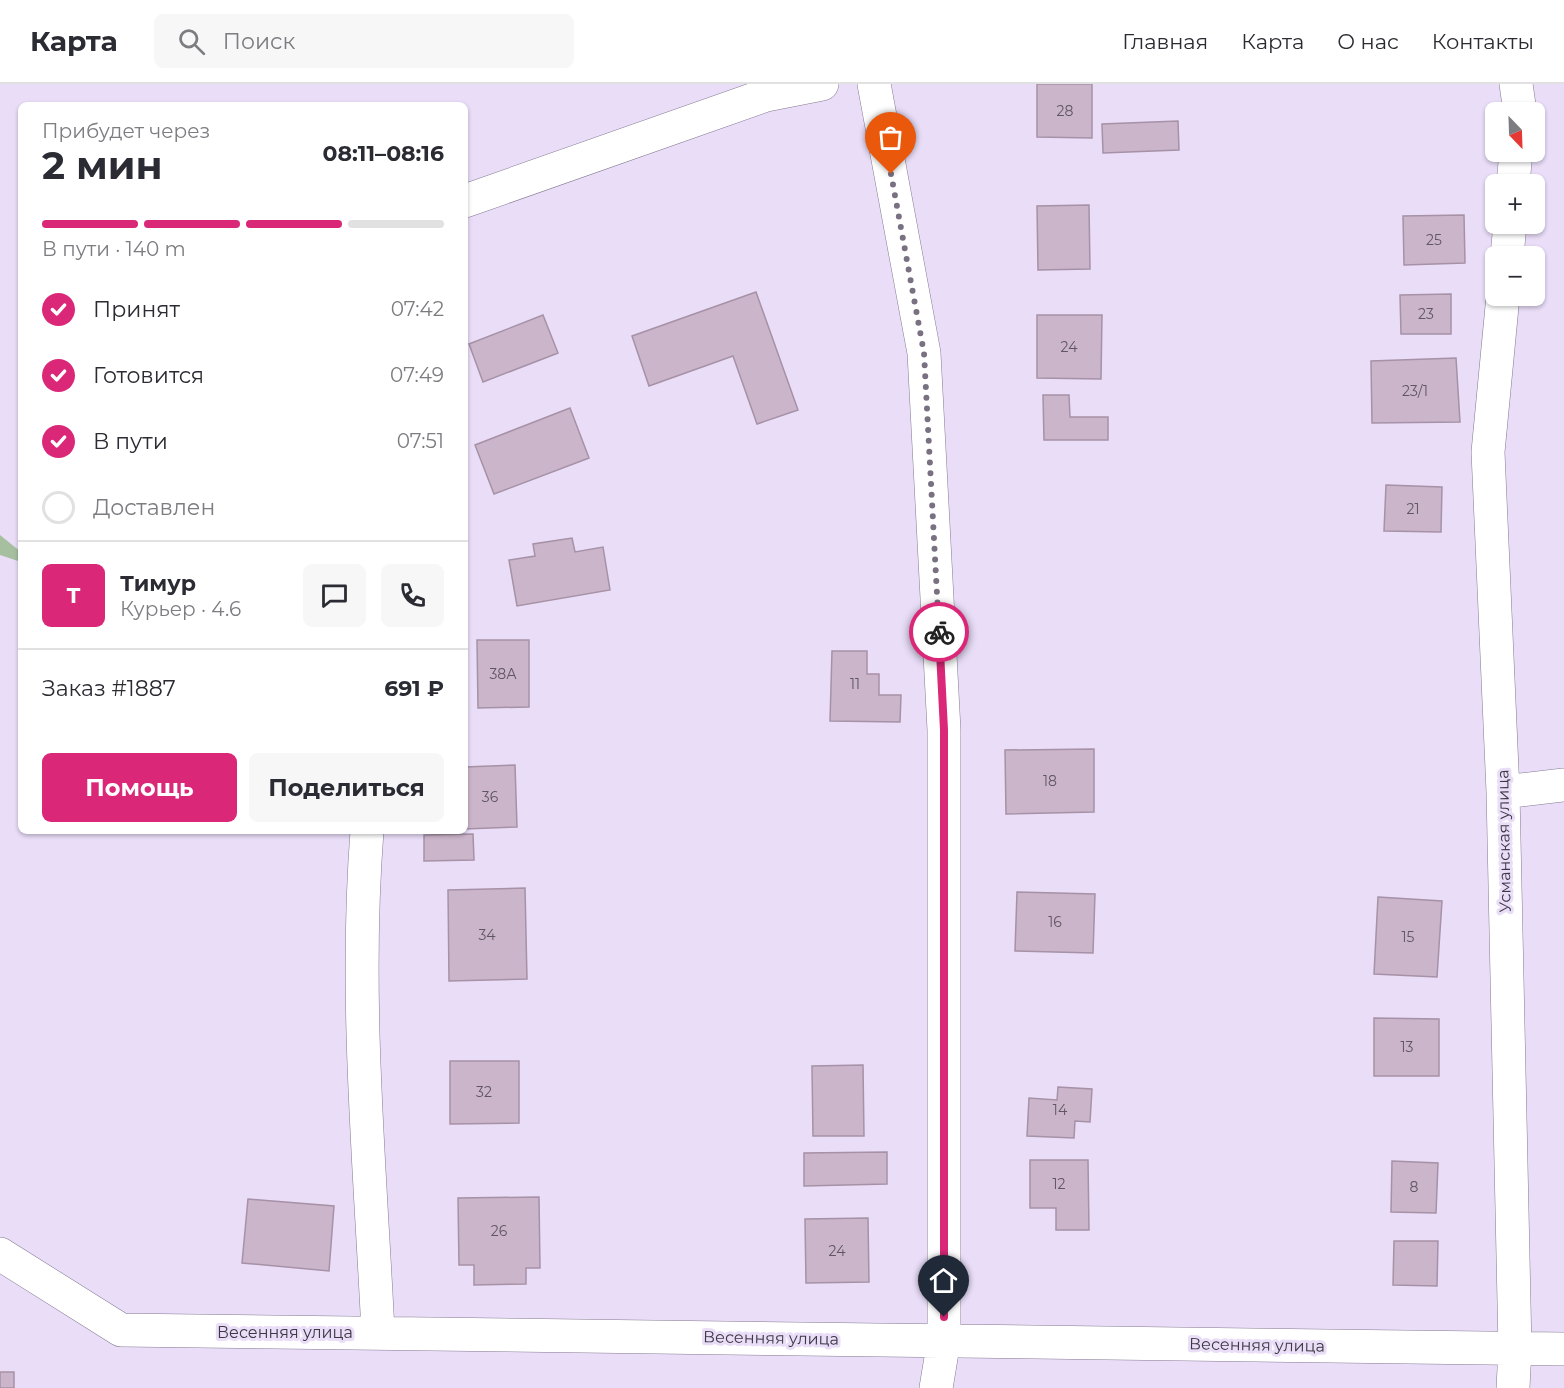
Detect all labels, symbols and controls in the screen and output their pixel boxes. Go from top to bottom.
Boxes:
search box [154,14,574,68]
text: Карта [30,24,118,58]
icon: search [175,25,208,58]
text: Поиск [223,28,295,55]
text: Главная [1122,29,1208,54]
text: Карта [1241,29,1304,54]
text: О нас [1337,29,1399,54]
text: Контакты [1432,29,1534,54]
house number: 28 [1057,102,1074,120]
north arrow [1485,102,1545,162]
map controls [1485,102,1545,306]
pin [865,112,916,174]
text: Прибудет через [42,119,210,143]
icon: bag [874,121,907,154]
text: 08:11–08:16 [323,140,444,167]
text: 2 мин [42,141,163,189]
button: + [1485,174,1545,234]
house number: 25 [1426,231,1442,249]
text: В пути · 140 m [42,237,186,261]
button: − [1485,246,1545,306]
icon: check [42,293,75,326]
text: Принят [93,296,180,323]
text: 07:42 [391,297,444,321]
house number: 23 [1418,305,1434,323]
house number: 24 [1061,338,1078,356]
icon: check [42,359,75,392]
text: Готовится [93,362,204,389]
text: 07:49 [390,363,444,387]
house number: 23/1 [1402,382,1428,400]
icon: check [42,425,75,458]
text: В пути [93,428,168,455]
text: 07:51 [397,429,444,453]
text: Доставлен [93,494,215,521]
house number: 21 [1406,500,1420,518]
button: chat [303,564,366,627]
button: phone [381,564,444,627]
text: Тимур [120,570,196,597]
text: Т [66,582,81,609]
text: Курьер · 4.6 [120,597,241,621]
courier [909,602,969,662]
icon: bike [923,616,956,649]
house number: 38А [489,665,517,683]
text: Заказ #1887 [42,675,176,702]
text: 691 ₽ [384,675,444,702]
house number: 11 [850,675,860,693]
button: Помощь [42,753,237,822]
button: Поделиться [249,753,444,822]
street label: Усманская улица [1493,769,1515,913]
house number: 18 [1043,772,1057,790]
house number: 36 [482,788,499,806]
house number: 16 [1048,913,1062,931]
house number: 34 [478,926,496,944]
house number: 15 [1402,928,1415,946]
house number: 13 [1401,1038,1414,1056]
house number: 32 [476,1083,492,1101]
house number: 14 [1053,1101,1068,1119]
house number: 12 [1052,1175,1066,1193]
house number: 8 [1410,1178,1419,1196]
house number: 26 [491,1222,508,1240]
house number: 24 [829,1242,846,1260]
pin [918,1255,969,1317]
icon: home [927,1264,960,1297]
street label: Весенняя улица [217,1323,353,1342]
street label: Весенняя улица [703,1327,839,1349]
street label: Весенняя улица [1189,1334,1325,1356]

